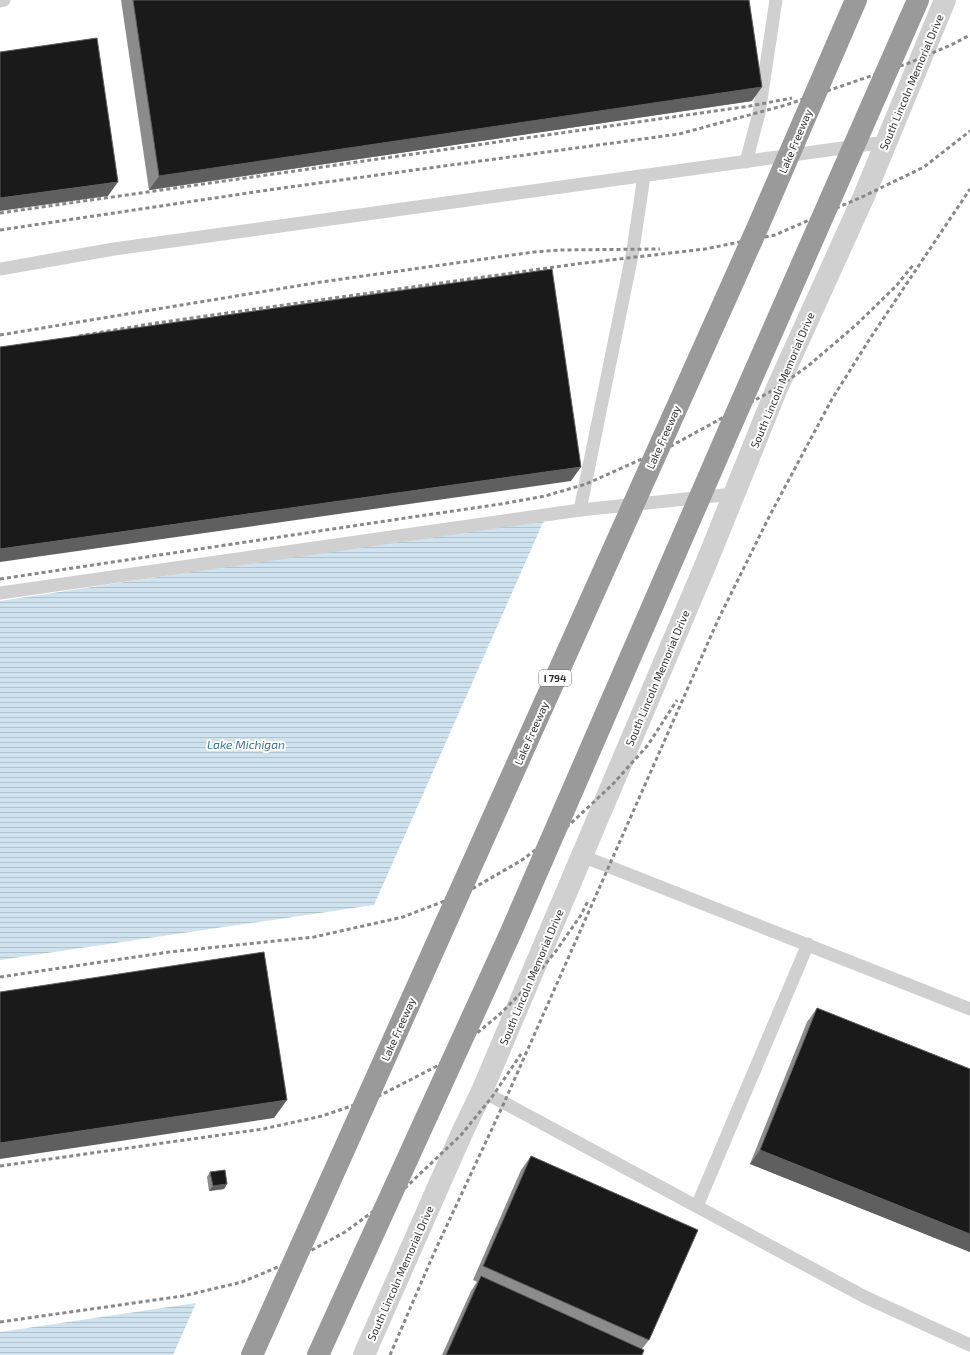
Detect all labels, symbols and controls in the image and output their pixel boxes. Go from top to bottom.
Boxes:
street label: South Lincoln Memorial Drive [876,12,946,152]
street label: Lake Freeway [776,107,814,175]
street label: South Lincoln Memorial Drive [747,310,817,450]
street label: Lake Freeway [643,403,683,471]
street label: South Lincoln Memorial Drive [622,608,692,748]
road number: I 794 [539,670,571,686]
street label: Lake Freeway [511,699,551,767]
water label: Lake Michigan [207,737,285,751]
street label: South Lincoln Memorial Drive [496,907,566,1047]
street label: Lake Freeway [378,995,418,1063]
street label: South Lincoln Memorial Drive [364,1203,436,1342]

